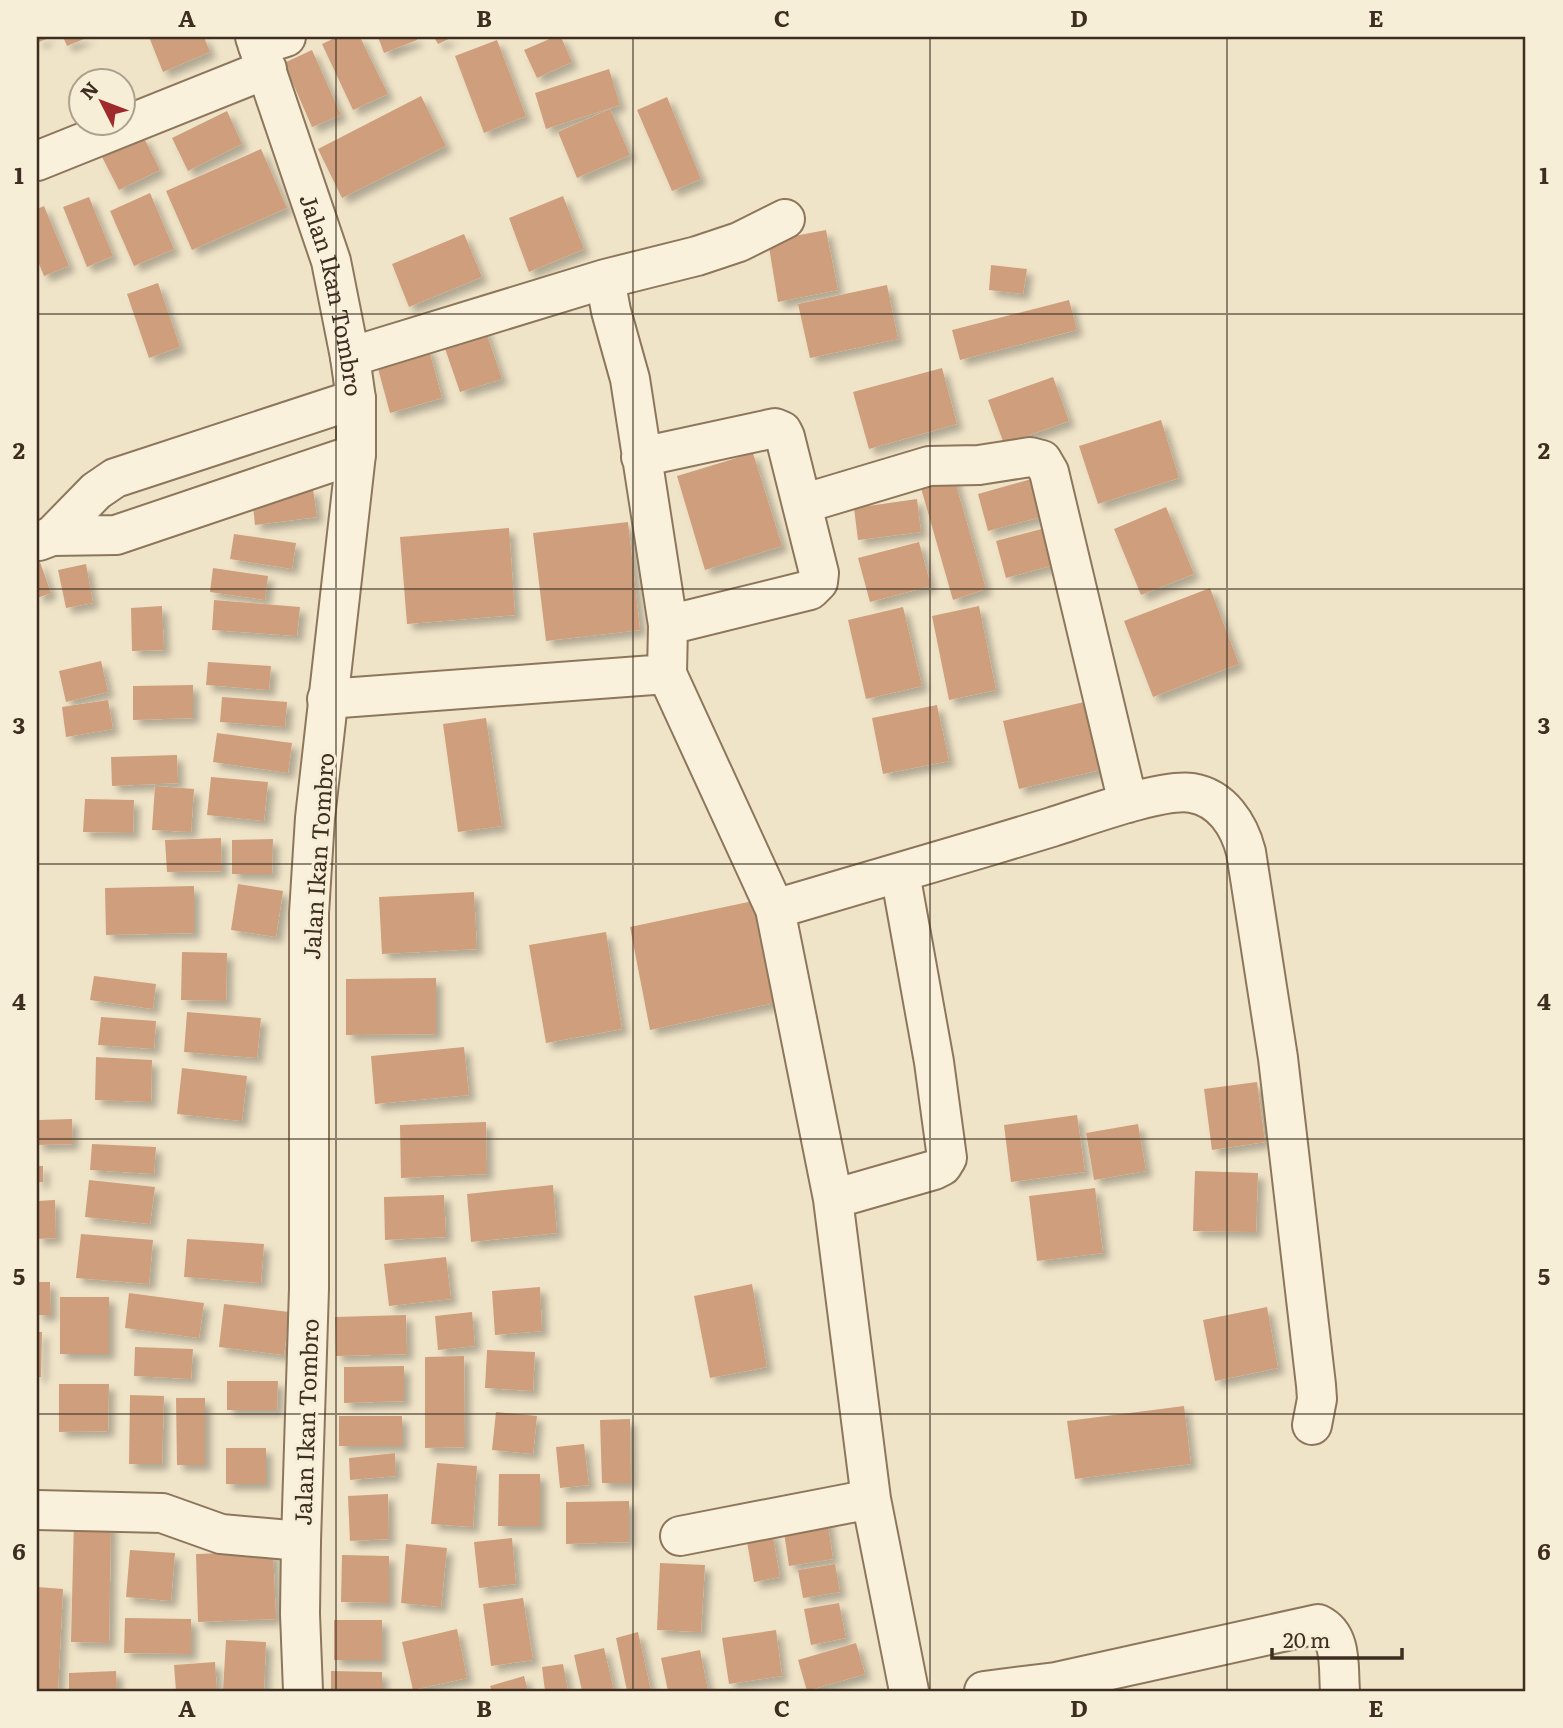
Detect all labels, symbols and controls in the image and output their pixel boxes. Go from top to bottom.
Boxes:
text: A [178,0,196,34]
text: B [476,0,492,34]
text: C [774,0,790,34]
text: D [1070,0,1088,34]
text: E [1368,0,1384,34]
north arrow [66,66,136,136]
text: N [73,75,104,105]
text: 1 [14,157,24,191]
text: 1 [1539,157,1549,191]
street label: Jalan Ikan Tombro [292,189,372,398]
text: 2 [13,432,25,466]
text: 2 [1538,432,1550,466]
text: 3 [13,707,25,741]
text: 3 [1538,707,1550,741]
street label: Jalan Ikan Tombro [293,751,341,961]
text: 4 [12,983,26,1017]
text: 4 [1537,983,1551,1017]
text: 5 [13,1258,25,1292]
text: 5 [1538,1258,1550,1292]
street label: Jalan Ikan Tombro [284,1318,326,1526]
text: 6 [12,1533,26,1567]
text: 6 [1537,1533,1551,1567]
scale bar [1272,1616,1402,1660]
text: 20 m [1283,1623,1330,1654]
text: A [178,1690,196,1724]
text: B [476,1690,492,1724]
text: C [774,1690,790,1724]
text: D [1070,1690,1088,1724]
text: E [1368,1690,1384,1724]

